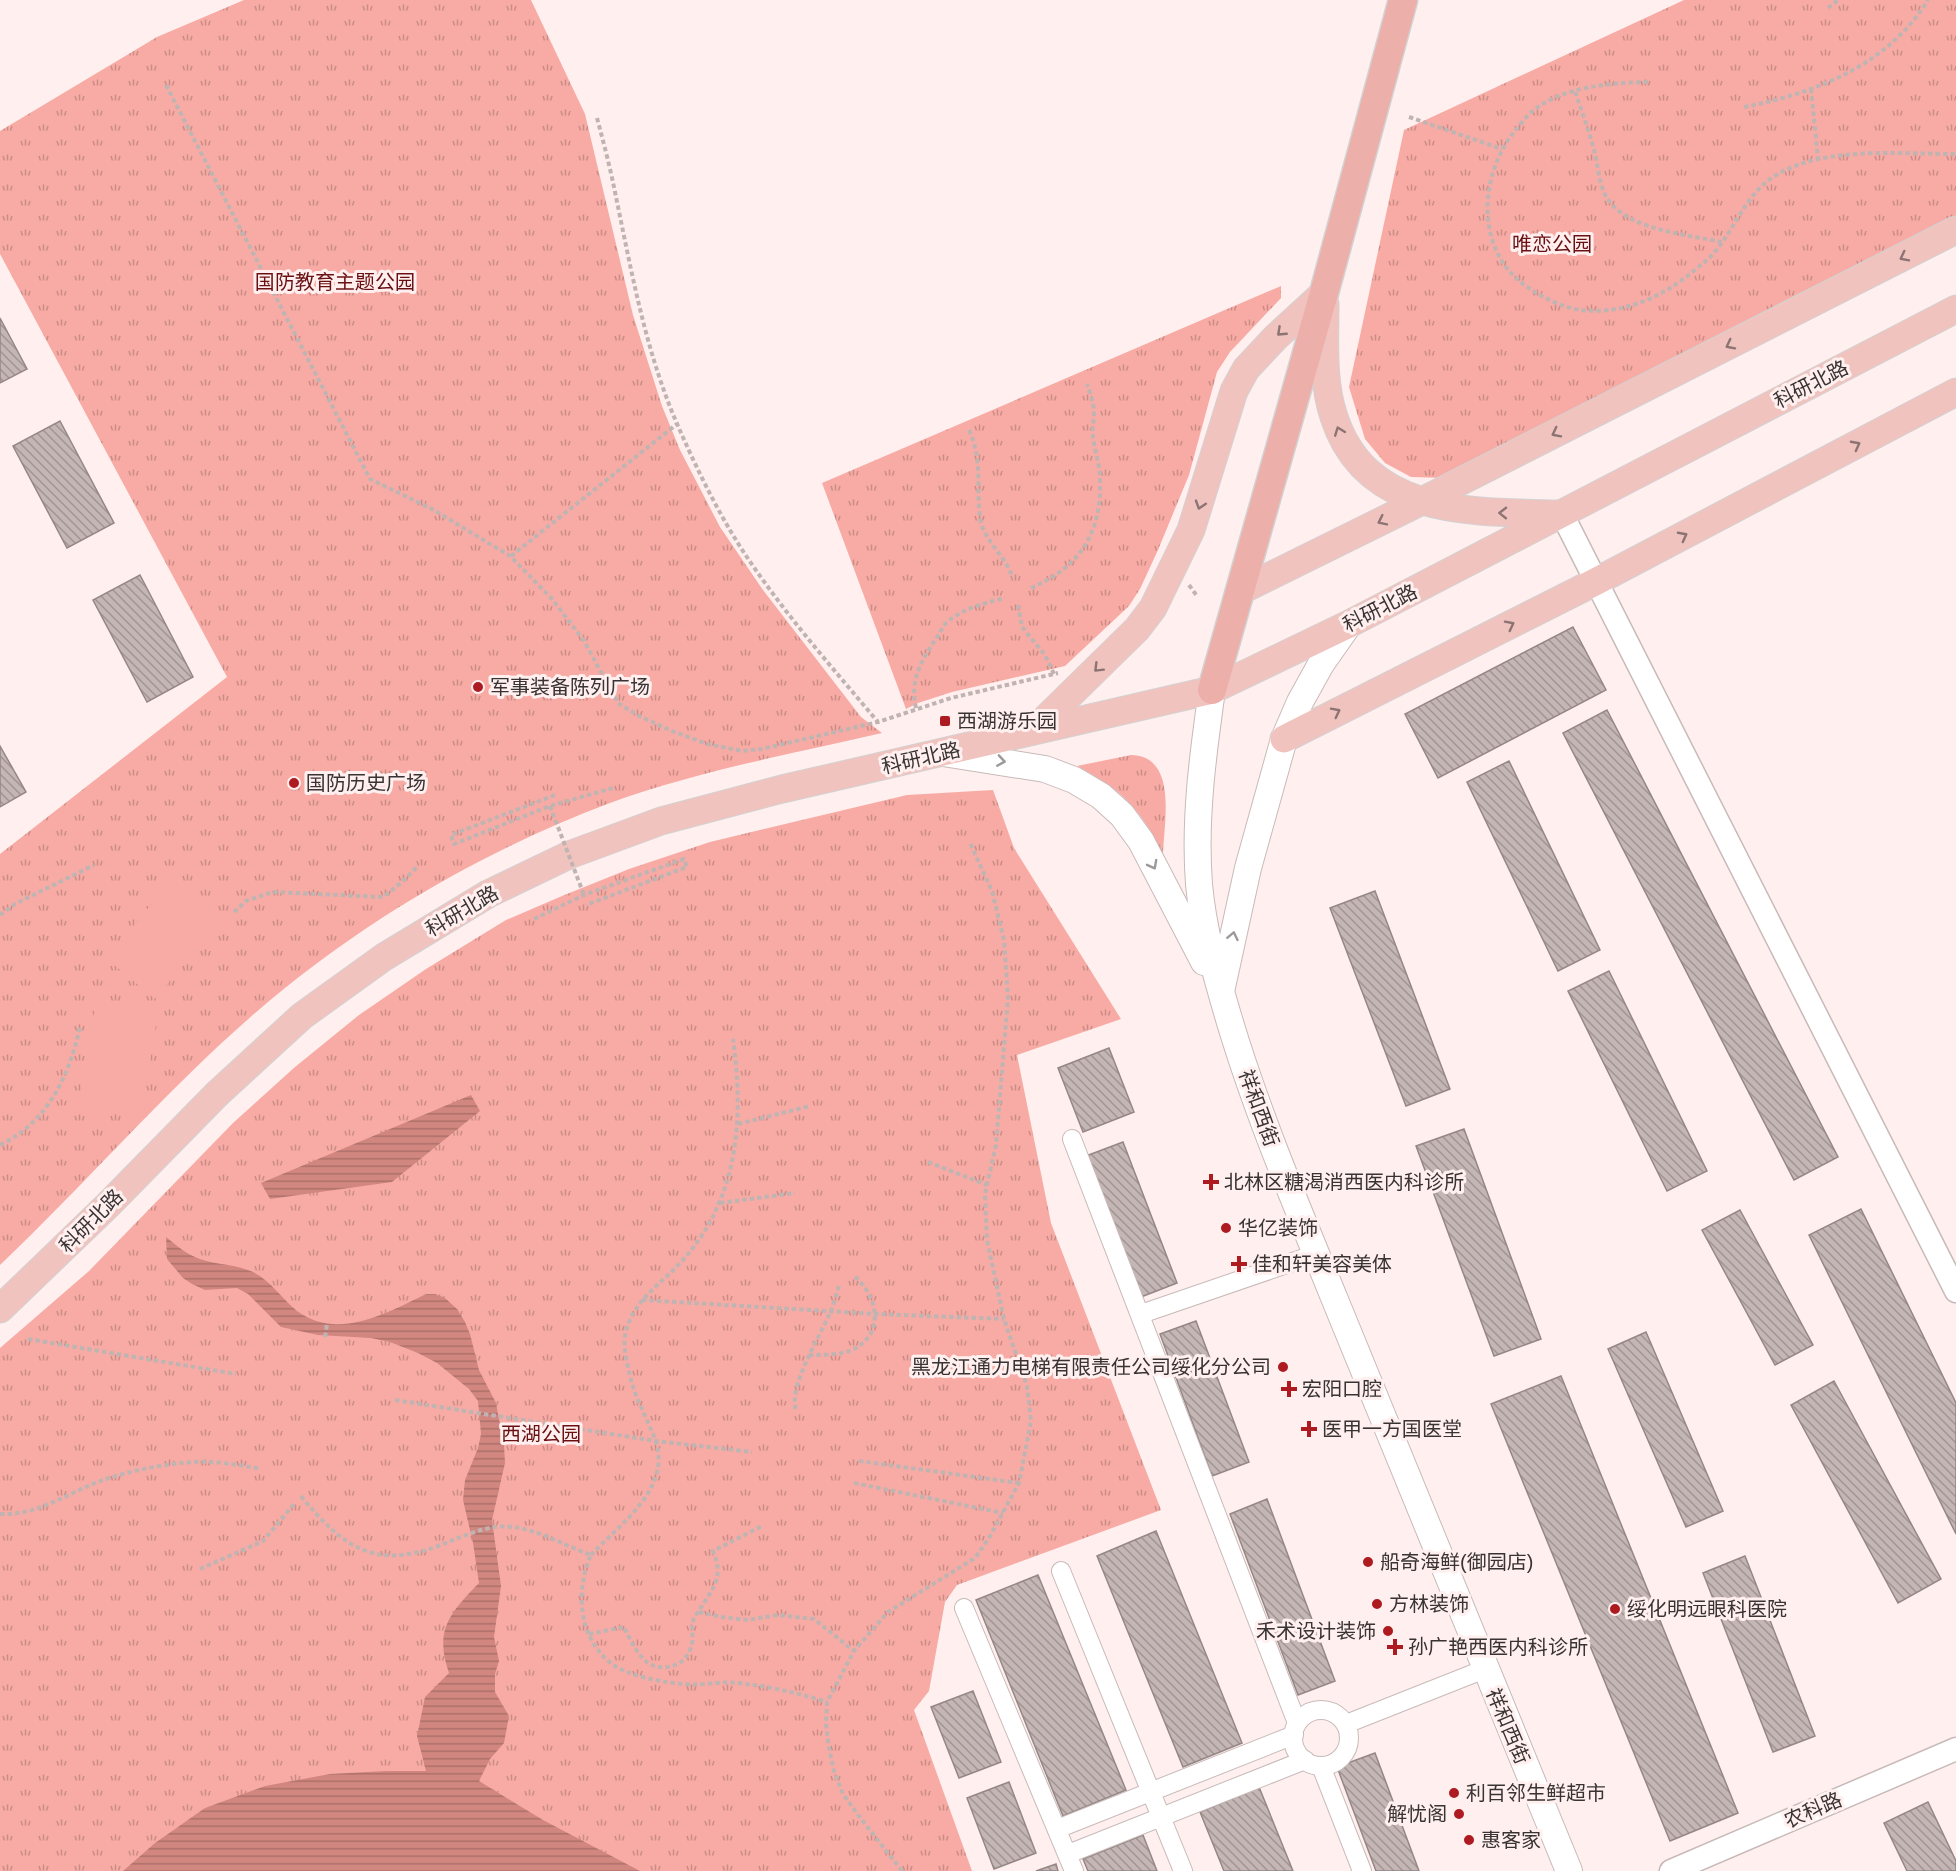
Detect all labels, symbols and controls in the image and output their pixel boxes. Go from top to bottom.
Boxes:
park label: 唯恋公园 [1512,233,1592,255]
one-way arrow [1899,249,1910,261]
park label: 国防教育主题公园 [255,271,415,293]
one-way arrow [1278,325,1288,336]
one-way arrow [1726,338,1736,349]
street label: 科研北路 [1770,356,1852,412]
one-way arrow [1552,426,1562,437]
one-way arrow [1334,427,1347,437]
one-way arrow [1850,441,1860,452]
one-way arrow [1194,499,1207,510]
one-way arrow [1499,507,1508,519]
one-way arrow [1377,513,1388,525]
one-way arrow [1677,531,1688,543]
street label: 科研北路 [1339,580,1421,636]
one-way arrow [1504,620,1515,632]
one-way arrow [1095,661,1105,672]
place label: 军事装备陈列广场 [490,676,650,698]
marker: 军事装备陈列广场 [471,680,485,694]
one-way arrow [1330,708,1341,720]
place label: 西湖游乐园 [957,710,1057,732]
marker: 西湖游乐园 [938,714,952,728]
street label: 科研北路 [880,738,962,778]
one-way arrow [996,755,1005,767]
place label: 国防历史广场 [306,772,426,794]
marker: 国防历史广场 [287,776,301,790]
one-way arrow [1146,859,1158,870]
street label: 科研北路 [422,881,502,941]
one-way arrow [1226,931,1239,941]
street label: 祥和西街 [1235,1067,1283,1149]
place label: 北林区糖渴消西医内科诊所 [1224,1171,1464,1193]
marker: 北林区糖渴消西医内科诊所 [1202,1173,1220,1191]
street label: 科研北路 [55,1185,127,1257]
place label: 华亿装饰 [1238,1217,1318,1239]
marker: 华亿装饰 [1219,1221,1233,1235]
place label: 佳和轩美容美体 [1252,1253,1392,1275]
marker: 佳和轩美容美体 [1230,1255,1248,1273]
place label: 黑龙江通力电梯有限责任公司绥化分公司 [911,1356,1271,1378]
marker: 黑龙江通力电梯有限责任公司绥化分公司 [1276,1360,1290,1374]
place label: 宏阳口腔 [1302,1378,1382,1400]
marker: 宏阳口腔 [1280,1380,1298,1398]
place label: 医甲一方国医堂 [1322,1418,1462,1440]
marker: 医甲一方国医堂 [1300,1420,1318,1438]
park label: 西湖公园 [501,1423,581,1445]
place label: 船奇海鲜(御园店) [1380,1551,1533,1573]
marker: 船奇海鲜(御园店) [1361,1555,1375,1569]
place label: 方林装饰 [1389,1593,1469,1615]
marker: 方林装饰 [1370,1597,1384,1611]
place label: 绥化明远眼科医院 [1627,1598,1787,1620]
marker: 绥化明远眼科医院 [1608,1602,1622,1616]
place label: 禾术设计装饰 [1256,1620,1376,1642]
marker: 禾术设计装饰 [1381,1624,1395,1638]
place label: 孙广艳西医内科诊所 [1408,1636,1588,1658]
marker: 孙广艳西医内科诊所 [1386,1638,1404,1656]
street label: 祥和西街 [1482,1685,1534,1767]
place label: 利百邻生鲜超市 [1466,1782,1606,1804]
marker: 利百邻生鲜超市 [1447,1786,1461,1800]
street label: 农科路 [1781,1788,1845,1832]
place label: 解忧阁 [1387,1803,1447,1825]
marker: 解忧阁 [1452,1807,1466,1821]
place label: 惠客家 [1481,1829,1541,1851]
marker: 惠客家 [1462,1833,1476,1847]

